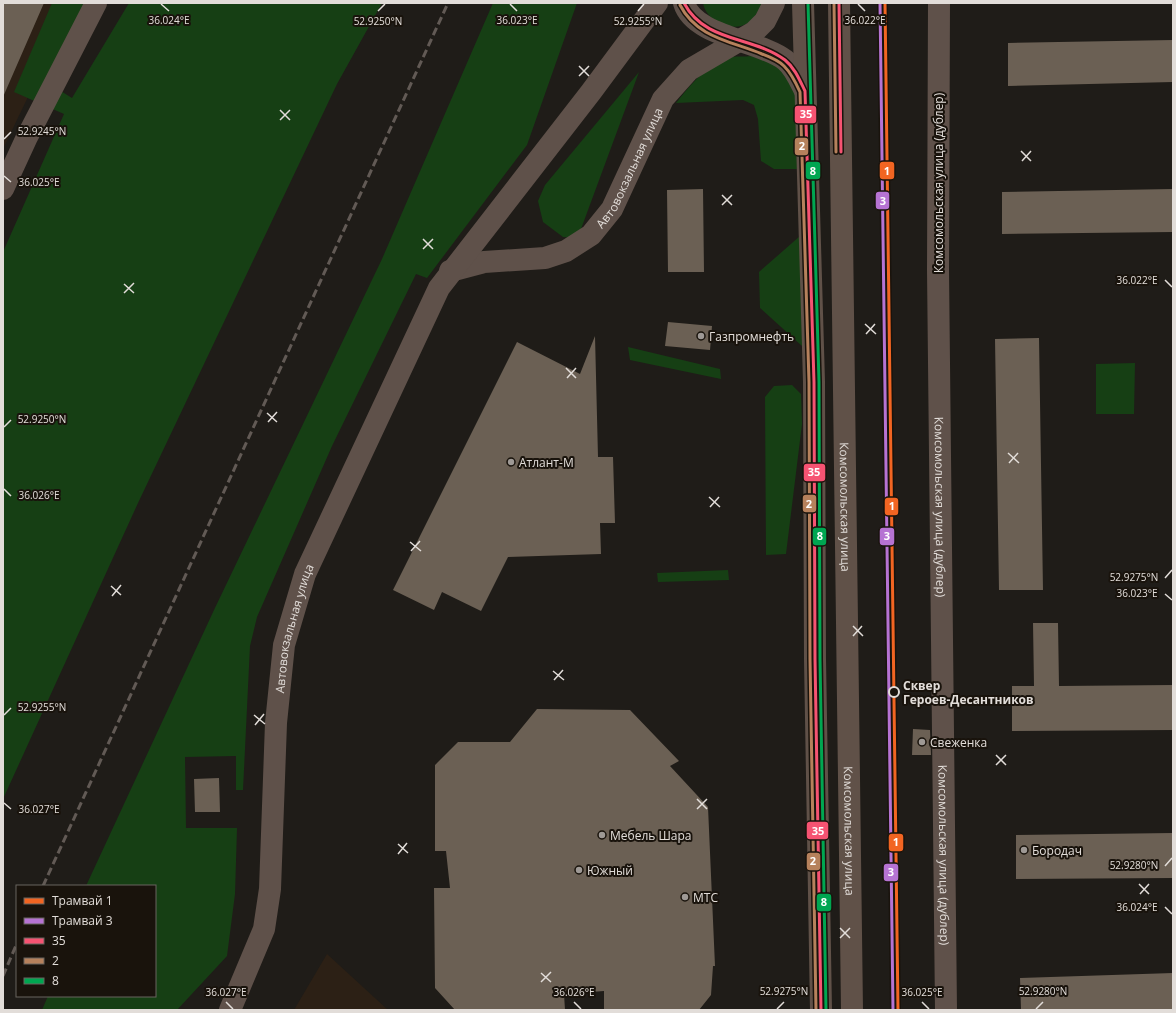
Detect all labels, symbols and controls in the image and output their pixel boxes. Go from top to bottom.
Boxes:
text: 36.024°E [148,13,190,27]
text: 36.023°E [496,13,538,27]
text: 36.022°E [844,13,886,27]
text: 52.9250°N [354,14,402,28]
text: 52.9255°N [614,14,662,28]
street label: Комсомольская улица (дублер) [930,92,947,273]
street label: Автовокзальная улица [592,105,666,231]
line badge: 35 [794,105,817,124]
text: 35 [800,106,812,121]
text: 52.9245°N [18,124,66,138]
line badge: 2 [794,137,809,156]
text: 2 [799,138,805,153]
line badge: 8 [805,161,821,180]
line badge: 1 [879,161,895,180]
text: 8 [810,163,816,178]
text: 1 [884,163,890,178]
text: 36.025°E [18,175,60,189]
line badge: 3 [875,191,890,210]
text: 3 [880,193,886,208]
text: 36.022°E [1116,273,1158,287]
place label: Газпромнефть [709,328,794,345]
marker: Газпромнефть [696,331,706,341]
text: 52.9250°N [18,412,66,426]
street label: Комсомольская улица (дублер) [931,417,950,598]
street label: Комсомольская улица [836,442,855,572]
place label: Атлант-М [519,454,574,471]
marker: Атлант-М [506,457,516,467]
line badge: 35 [803,463,826,482]
text: 35 [808,464,820,479]
text: 36.026°E [18,488,60,502]
line badge: 2 [802,494,817,513]
text: 2 [806,496,812,511]
line badge: 1 [884,497,899,516]
text: 1 [889,498,895,513]
line badge: 8 [812,527,827,546]
line badge: 3 [879,527,895,546]
text: 8 [817,528,823,543]
text: 3 [884,528,890,543]
street label: Автовокзальная улица [271,561,317,694]
text: 52.9275°N [1110,570,1158,584]
text: 36.023°E [1116,586,1158,600]
place label: Сквер Героев-Десантников [903,677,1034,708]
marker: Сквер Героев-Десантников [888,686,900,698]
text: 52.9255°N [18,700,66,714]
place label: Свеженка [930,734,987,751]
marker: Свеженка [917,737,927,747]
street label: Комсомольская улица (дублер) [935,765,954,946]
street label: Комсомольская улица [840,766,859,896]
text: 36.027°E [18,802,60,816]
line badge: 35 [806,821,829,840]
text: 35 [812,823,824,838]
place label: Мебель Шара [610,827,692,844]
marker: Мебель Шара [597,830,607,840]
line badge: 1 [888,833,904,852]
text: 1 [893,834,899,849]
place label: Бородач [1032,842,1082,859]
marker: Бородач [1019,845,1029,855]
line badge: 2 [806,852,821,871]
text: 2 [810,853,816,868]
text: 52.9280°N [1110,858,1158,872]
place label: Южный [587,862,633,879]
line badge: 3 [883,863,899,882]
text: 3 [888,864,894,879]
marker: Южный [574,865,584,875]
legend [16,885,156,997]
place label: МТС [693,889,718,906]
text: Трамвай 1 [52,892,113,909]
marker: МТС [680,892,690,902]
line badge: 8 [816,893,832,912]
text: 8 [821,894,827,909]
text: 36.024°E [1116,900,1158,914]
text: Трамвай 3 [52,912,113,929]
text: 35 [52,932,66,949]
text: 2 [52,952,59,969]
text: 8 [52,972,59,989]
text: 52.9275°N [760,984,808,998]
text: 52.9280°N [1019,984,1067,998]
text: 36.027°E [205,985,247,999]
text: 36.026°E [553,985,595,999]
text: 36.025°E [901,985,943,999]

